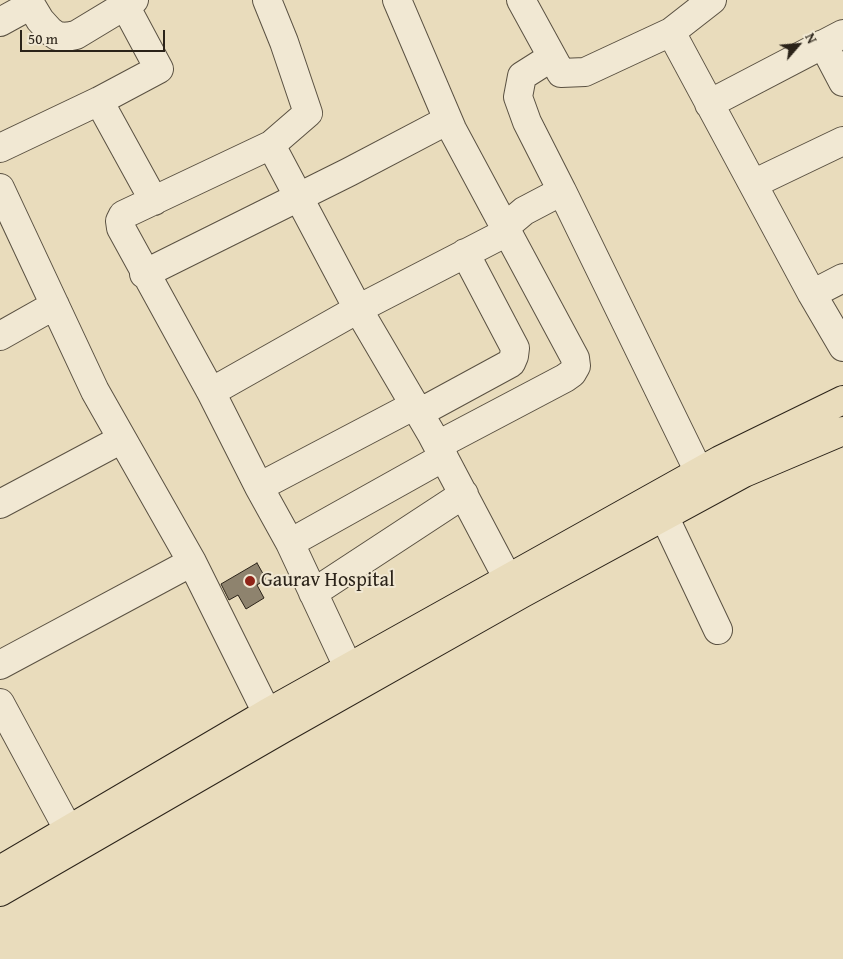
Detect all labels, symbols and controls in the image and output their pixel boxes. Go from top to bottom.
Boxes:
scale bar [22,20,168,52]
north arrow [773,20,823,70]
text: 50 m [28,28,58,49]
text: N [800,29,822,47]
place label: Gaurav Hospital [261,569,395,593]
marker: Gaurav Hospital [243,574,257,588]

